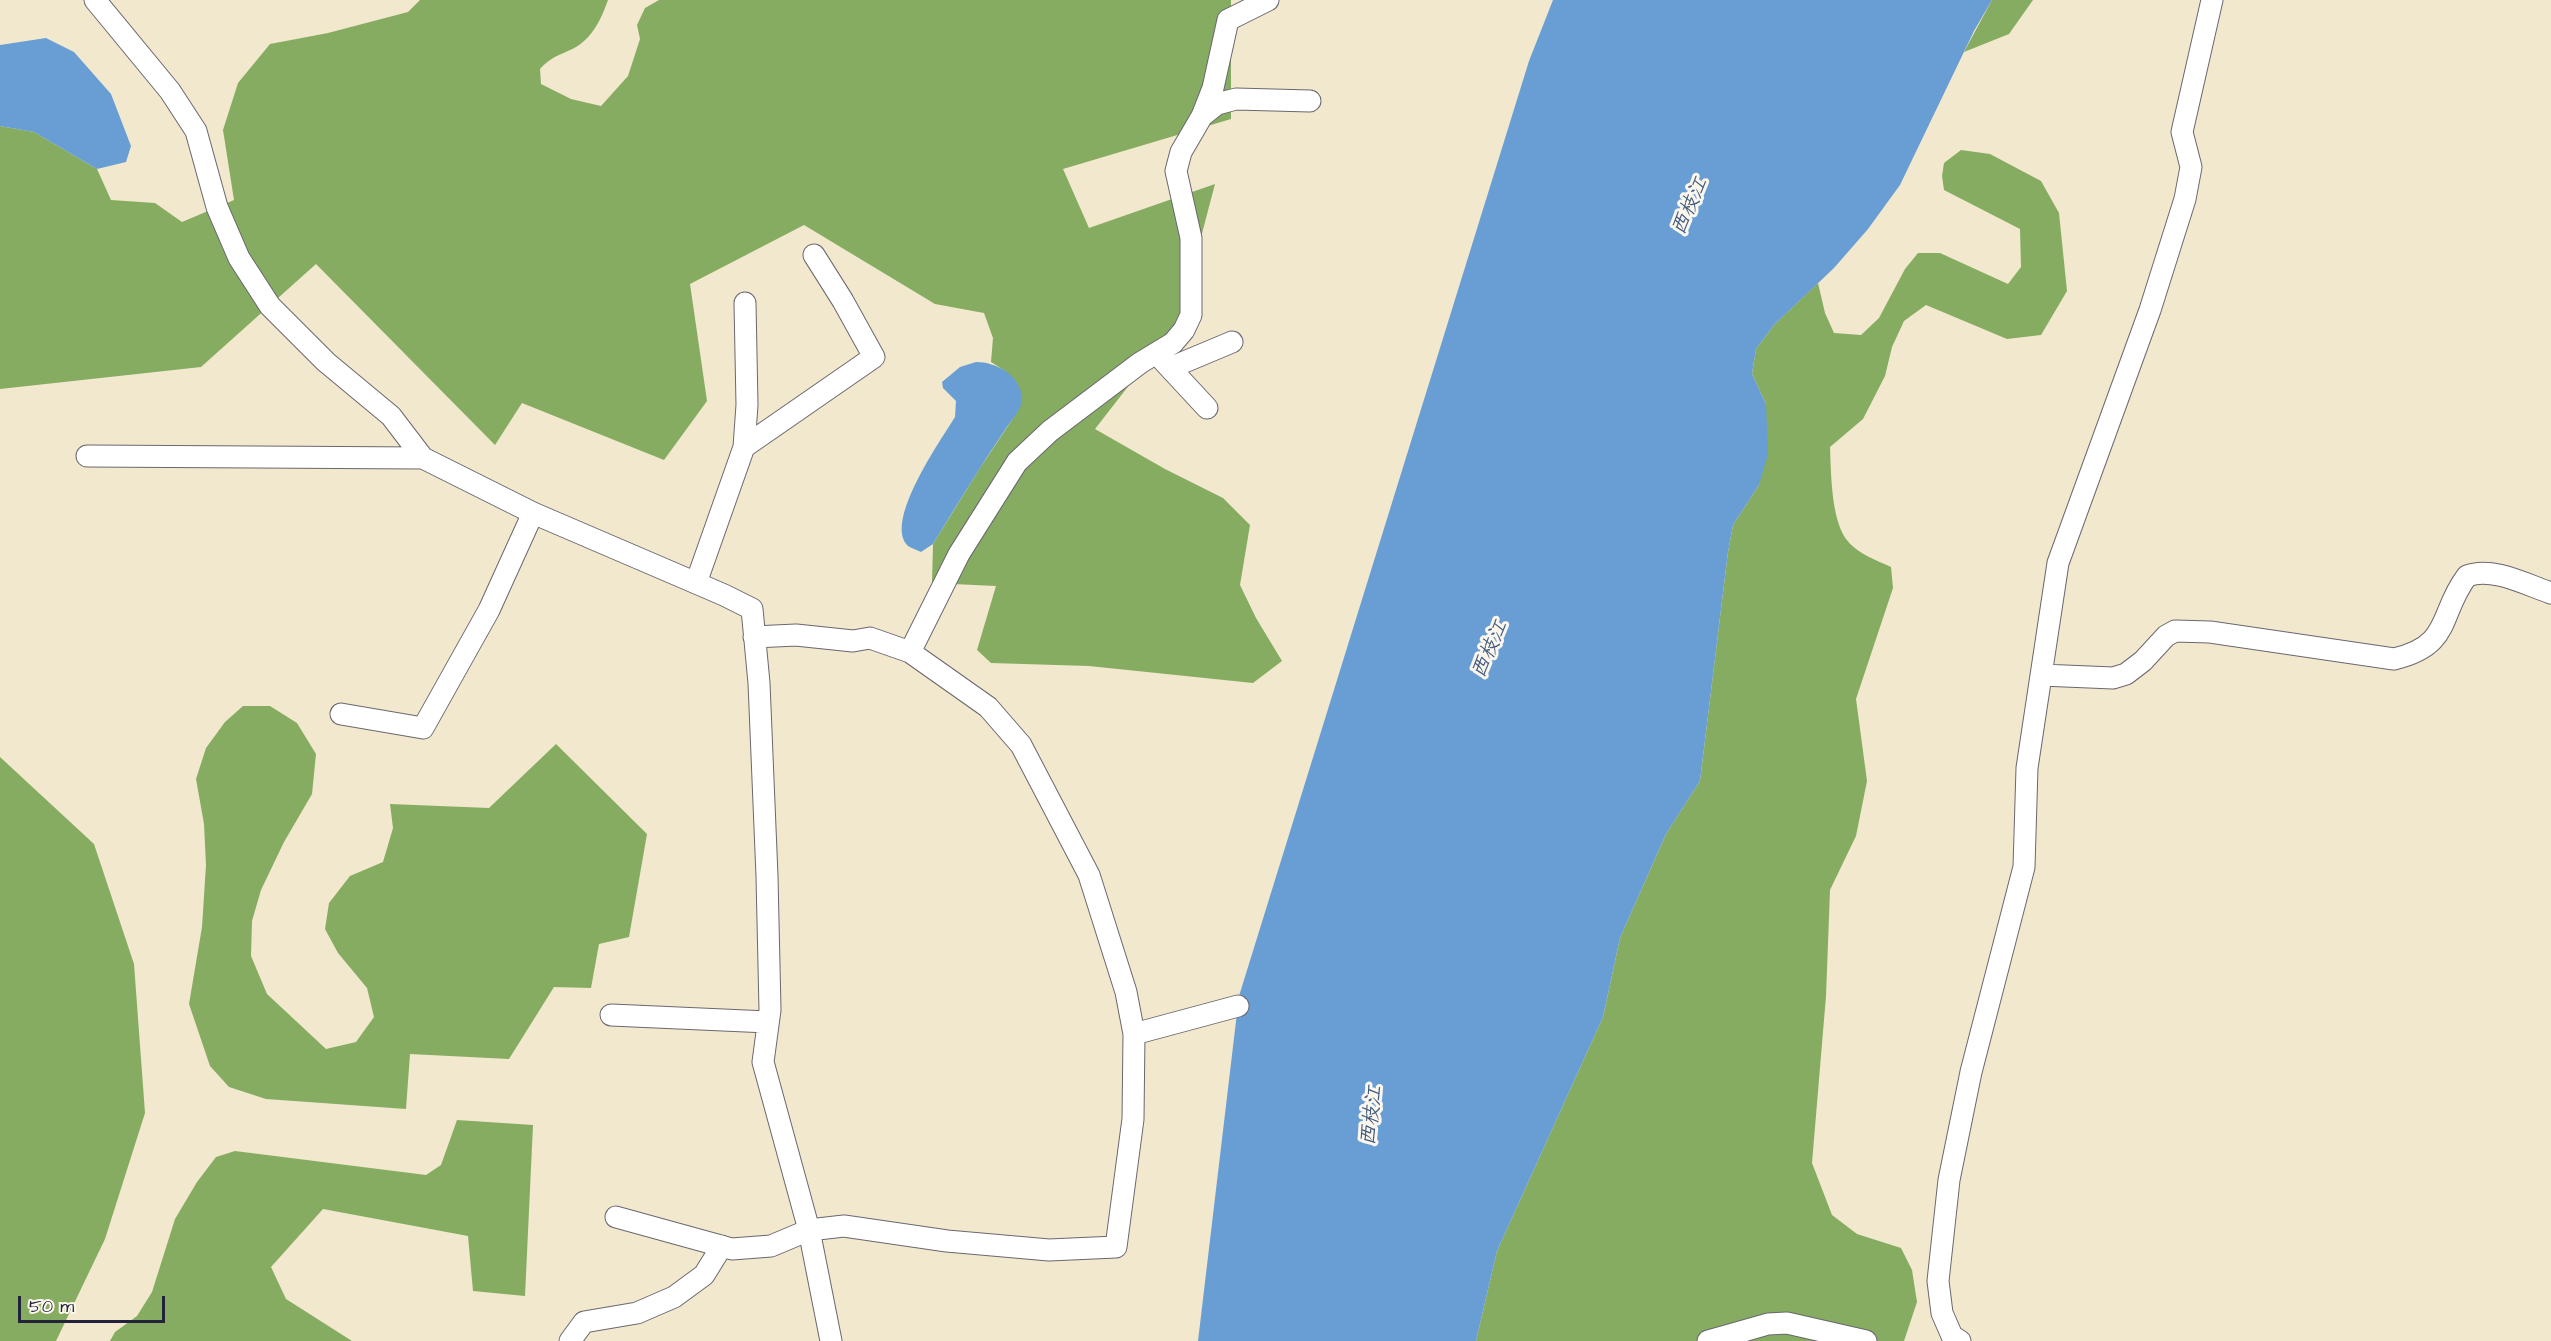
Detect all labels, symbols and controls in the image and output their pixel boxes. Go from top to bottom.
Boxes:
water label: 西枝江 [1668,175,1714,239]
water label: 西枝江 [1468,618,1514,682]
water label: 西枝江 [1357,1085,1389,1147]
scale bar [21,1284,168,1322]
text: 50 m [29,1294,74,1319]

